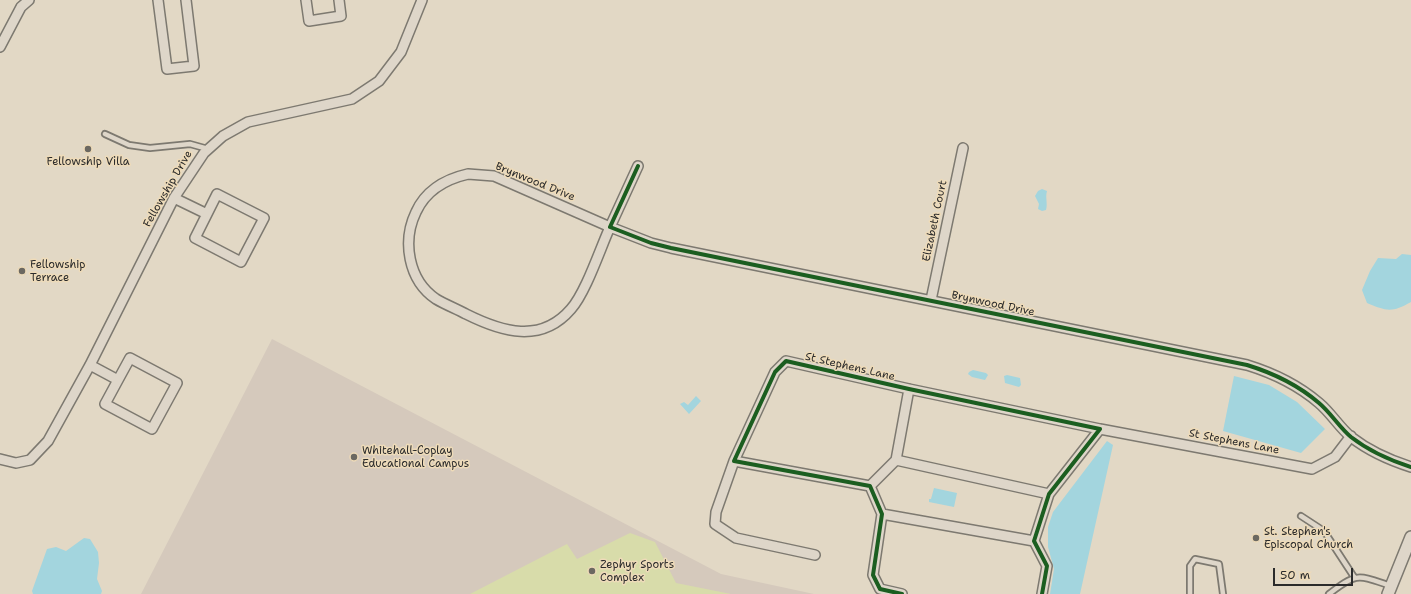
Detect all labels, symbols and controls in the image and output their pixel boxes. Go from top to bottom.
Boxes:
marker: Fellowship Villa [83,144,93,154]
street label: Fellowship Drive [141,148,195,230]
place label: Fellowship Villa [46,155,130,169]
street label: Brynwood Drive [493,160,577,204]
street label: Elizabeth Court [920,179,950,263]
place label: Fellowship Terrace [30,258,85,284]
marker: Fellowship Terrace [17,266,27,276]
street label: Brynwood Drive [950,289,1036,319]
street label: St Stephens Lane [804,350,896,384]
street label: St Stephens Lane [1188,427,1280,457]
place label: Whitehall-Coplay Educational Campus [362,444,469,470]
marker: Whitehall-Coplay Educational Campus [349,452,359,462]
place label: St. Stephen's Episcopal Church [1264,525,1353,551]
marker: St. Stephen's Episcopal Church [1251,533,1261,543]
place label: Zephyr Sports Complex [600,558,674,584]
scale bar [1275,560,1355,586]
marker: Zephyr Sports Complex [587,566,597,576]
text: 50 m [1280,567,1310,583]

